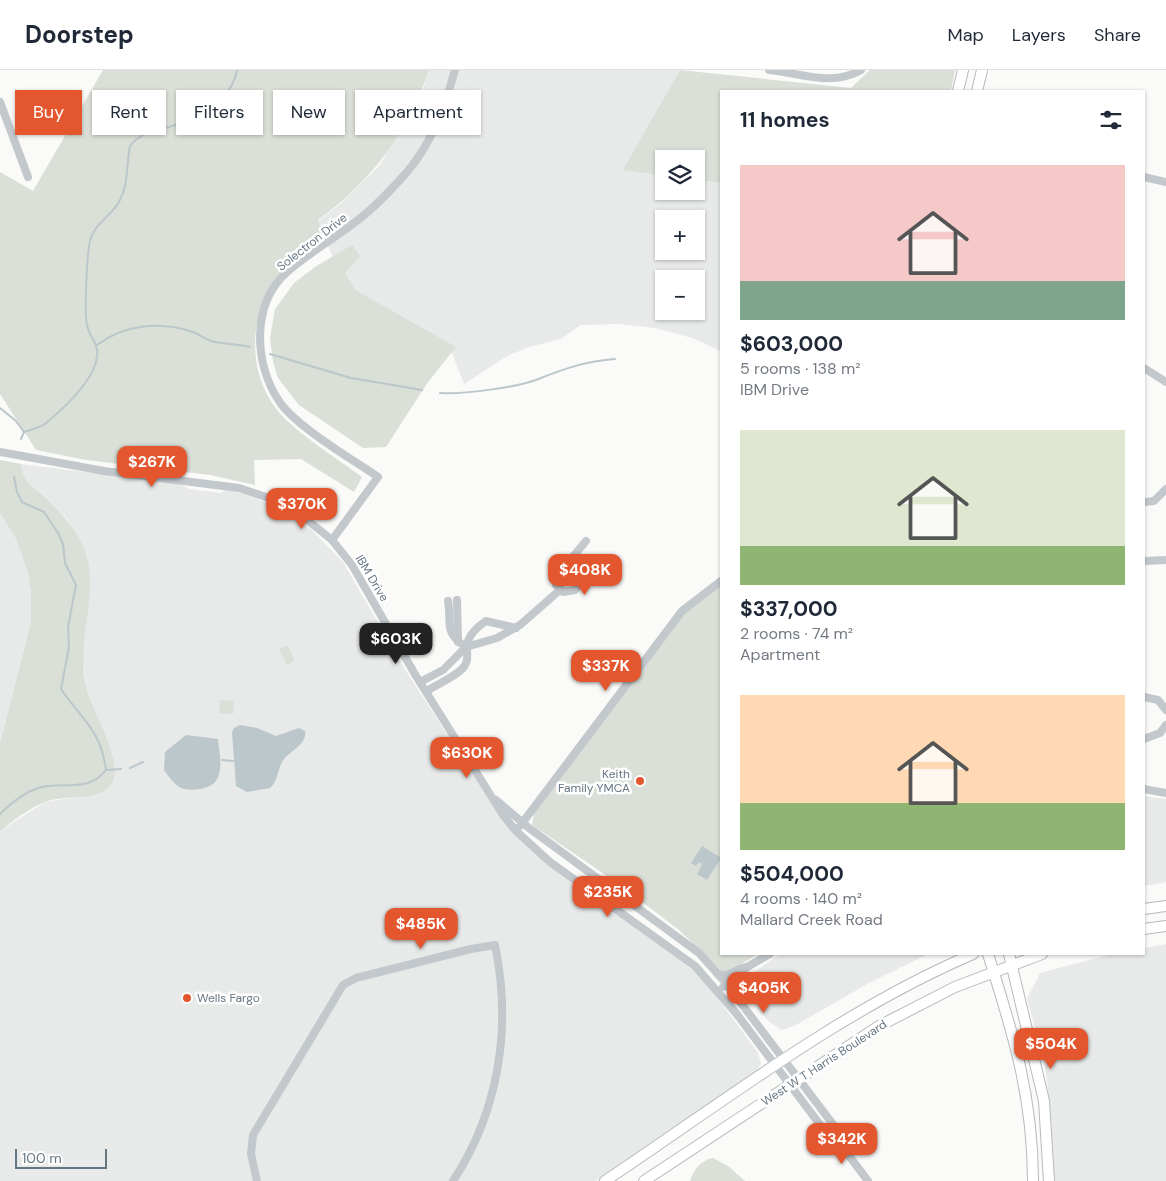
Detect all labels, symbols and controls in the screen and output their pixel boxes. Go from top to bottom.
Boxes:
text: Doorstep [25,19,134,50]
text: Map [948,23,984,47]
text: Layers [1012,23,1066,47]
text: Share [1094,23,1141,47]
chip: Buy [15,90,82,135]
chip: Rent [92,90,166,135]
chip: Filters [176,90,263,135]
chip: New [273,90,345,135]
chip: Apartment [355,90,481,135]
text: 11 homes [740,106,830,134]
icon: filters [1097,106,1125,134]
map controls [655,150,705,320]
button: layers [655,150,705,200]
icon: home [888,198,978,288]
street label: Solectron Drive [274,209,350,274]
button: + [655,210,705,260]
button: − [655,270,705,320]
text: $603,000 [740,330,843,358]
text: 5 rooms · 138 m² [740,358,861,379]
text: IBM Drive [740,379,809,400]
pin: $267K [117,446,187,488]
text: $267K [128,451,176,472]
icon: home [888,463,978,553]
pin: $370K [267,488,337,530]
text: $370K [277,493,327,514]
street label: IBM Drive [352,552,392,604]
pin: $408K [550,554,620,596]
text: $408K [559,559,611,580]
text: $337,000 [740,595,838,623]
pin: $603K [361,622,431,665]
text: 2 rooms · 74 m² [740,623,853,644]
text: $603K [370,628,422,649]
text: Apartment [740,644,820,665]
pin: $337K [571,650,641,692]
text: $337K [582,655,630,676]
icon: home [888,728,978,818]
pin: $630K [432,736,502,779]
text: $630K [441,742,493,763]
place label: Keith Family YMCA [558,766,630,796]
marker: Keith Family YMCA [634,775,646,787]
text: $504,000 [740,860,844,888]
pin: $235K [573,876,643,918]
text: $235K [584,881,632,902]
text: 4 rooms · 140 m² [740,888,862,909]
pin: $485K [386,908,456,950]
text: Mallard Creek Road [740,909,883,930]
text: $485K [396,913,446,934]
pin: $405K [729,972,799,1014]
text: $405K [738,977,790,998]
place label: Wells Fargo [197,990,260,1006]
marker: Wells Fargo [181,992,193,1004]
street label: West W T Harris Boulevard [758,1016,890,1110]
pin: $504K [1016,1028,1086,1070]
text: $504K [1025,1033,1077,1054]
pin: $342K [807,1122,877,1165]
text: $342K [817,1128,867,1149]
scale bar [15,1146,108,1169]
text: 100 m [22,1149,62,1167]

